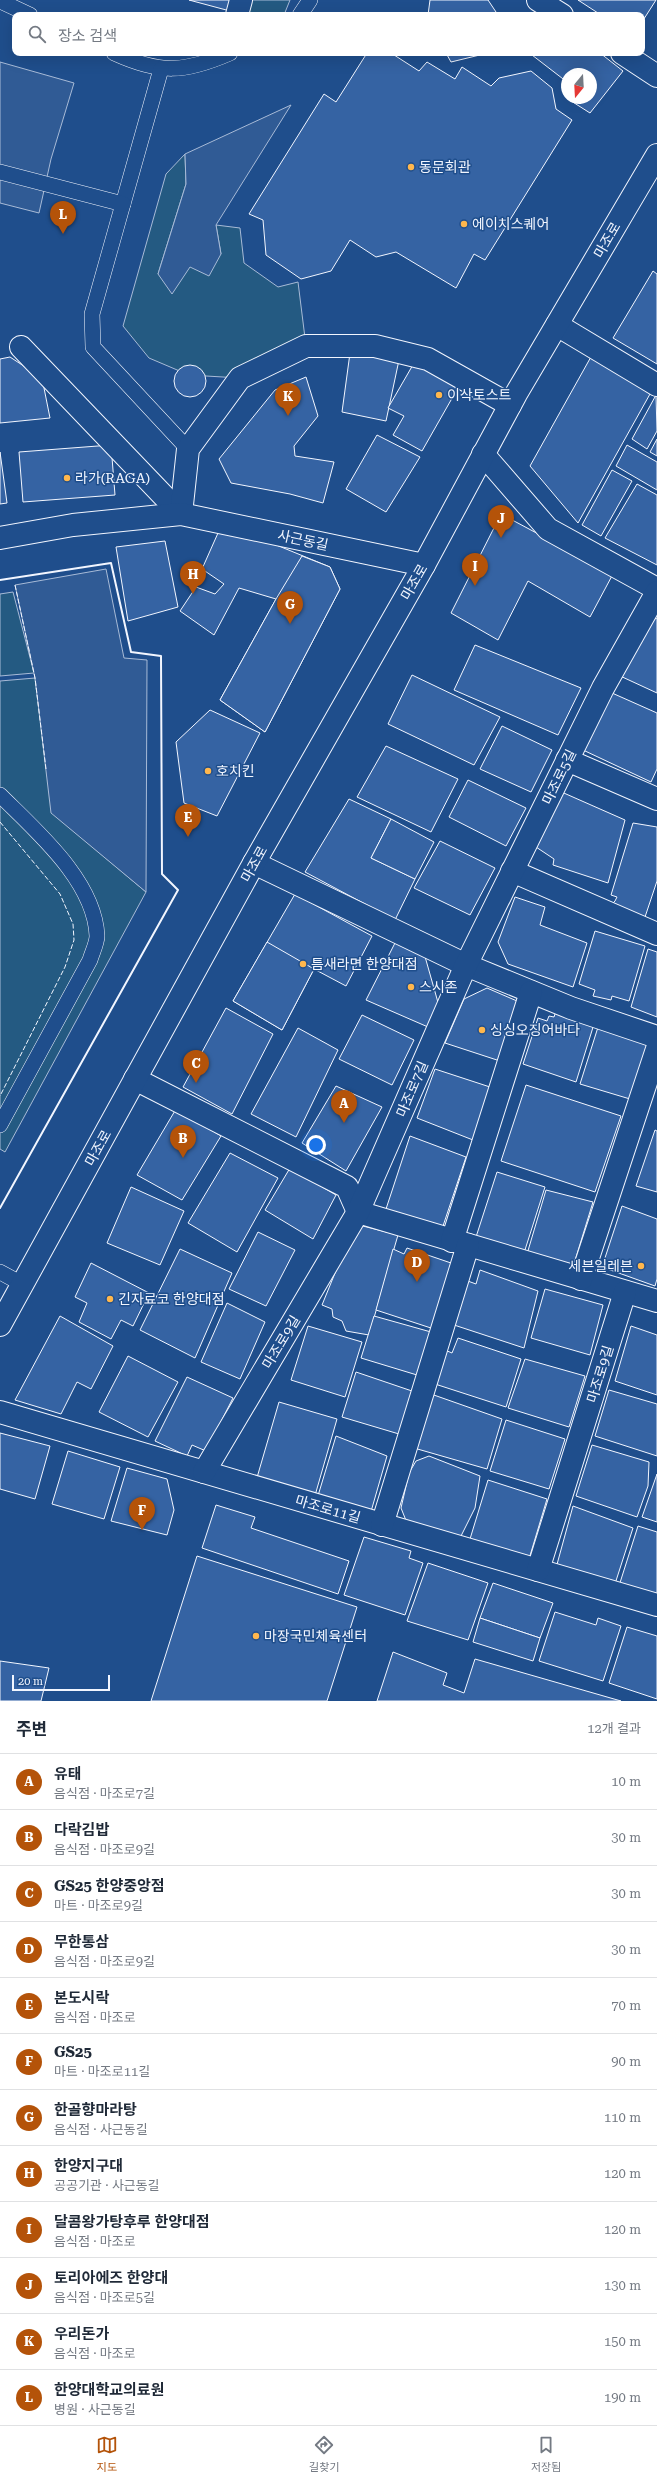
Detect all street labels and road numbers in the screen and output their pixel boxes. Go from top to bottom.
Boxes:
street label: 마조로 [590,219,624,261]
street label: 사근동길 [276,527,330,553]
street label: 마조로 [397,561,431,603]
street label: 마조로5길 [539,747,579,807]
street label: 마조로 [238,843,270,885]
street label: 마조로7길 [393,1059,431,1119]
street label: 마조로 [82,1127,114,1169]
street label: 마조로9길 [259,1312,303,1372]
street label: 마조로9길 [584,1343,616,1405]
street label: 마조로11길 [293,1492,363,1526]

